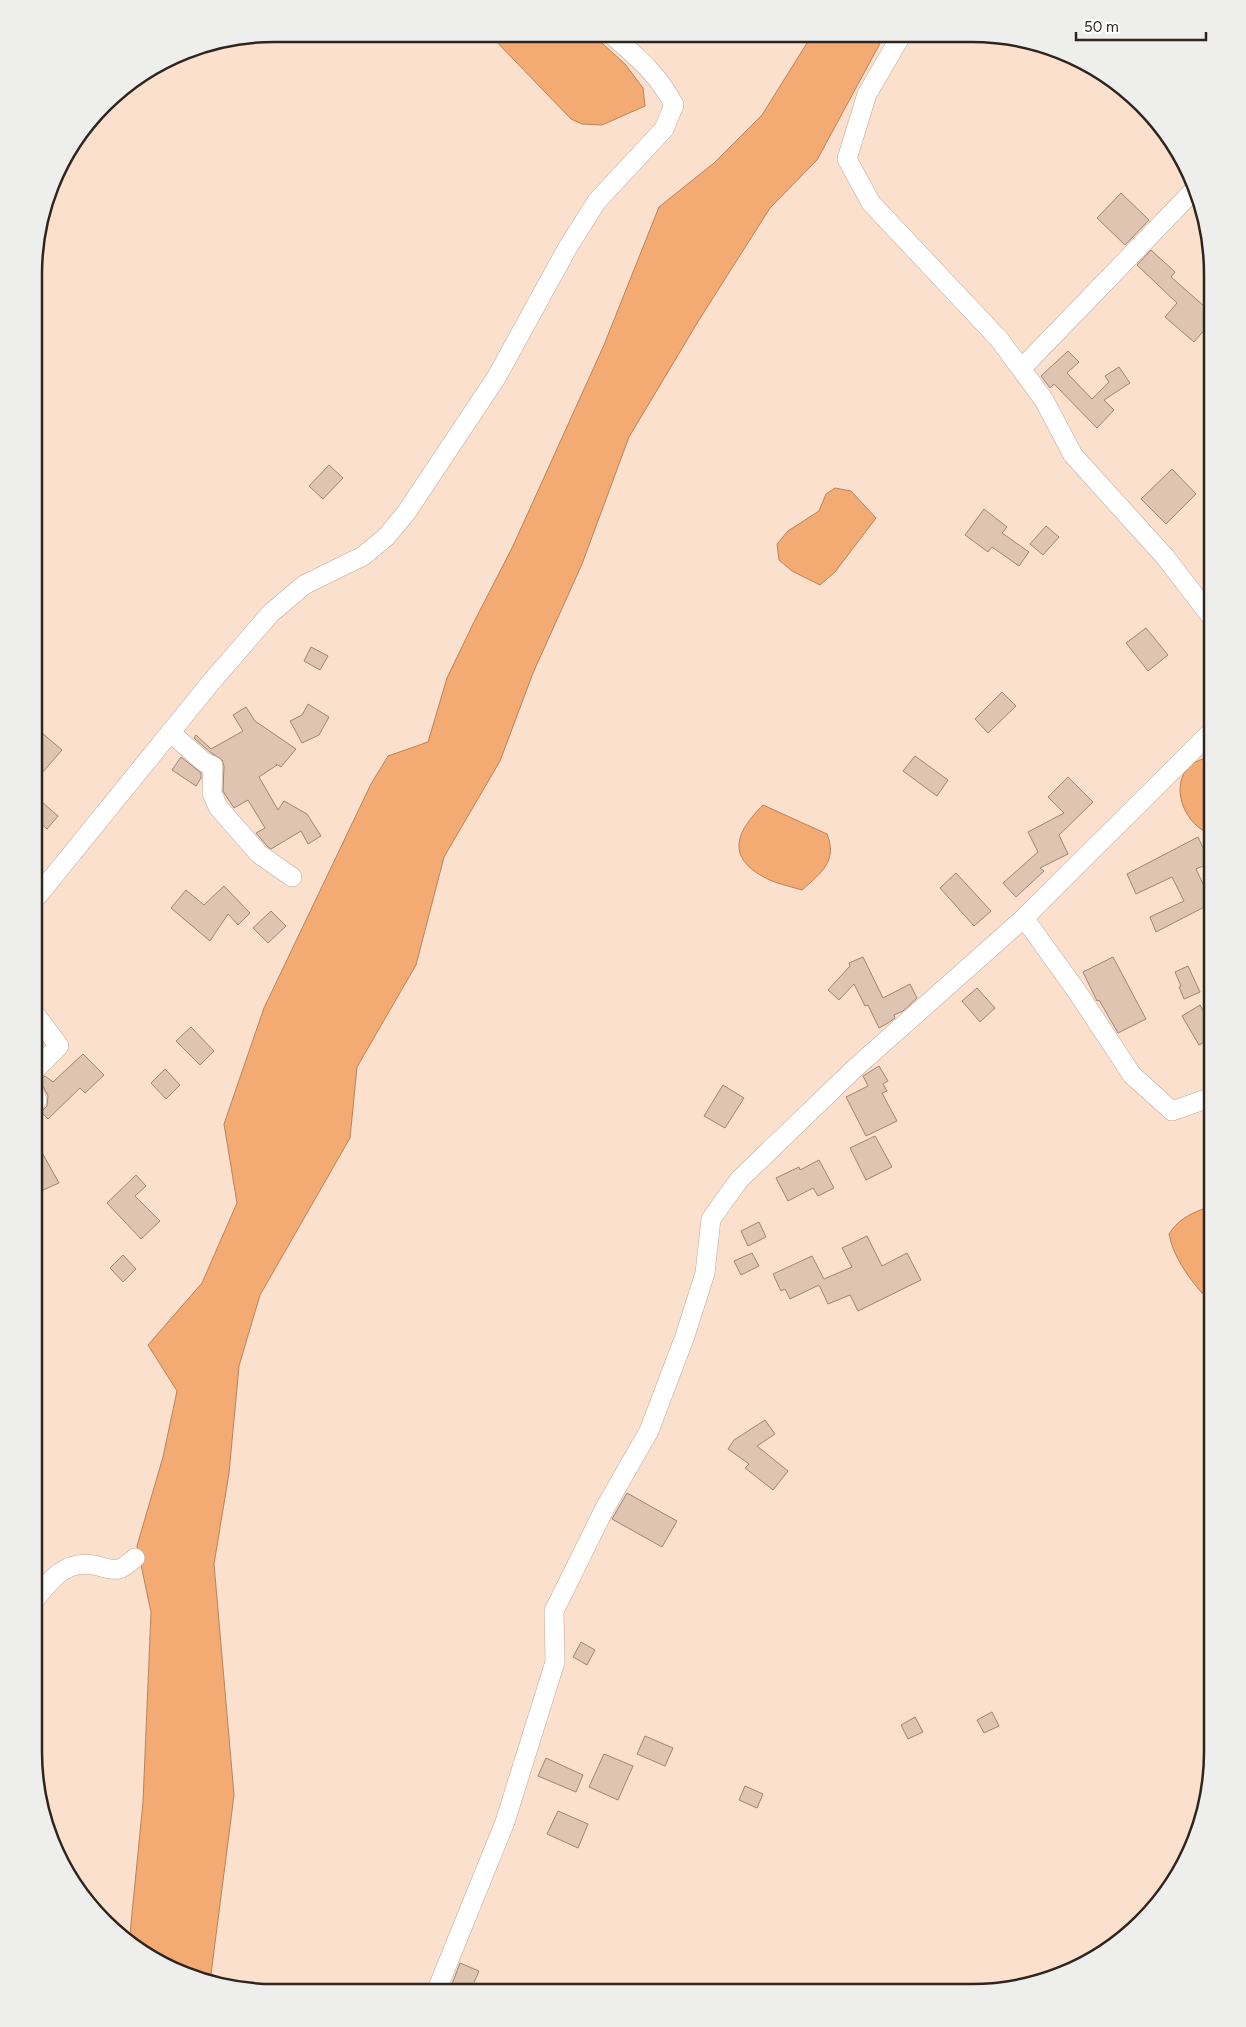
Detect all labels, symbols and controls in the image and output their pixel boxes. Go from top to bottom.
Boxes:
scale bar [1076,10,1206,42]
text: 50 m [1084,18,1119,36]

